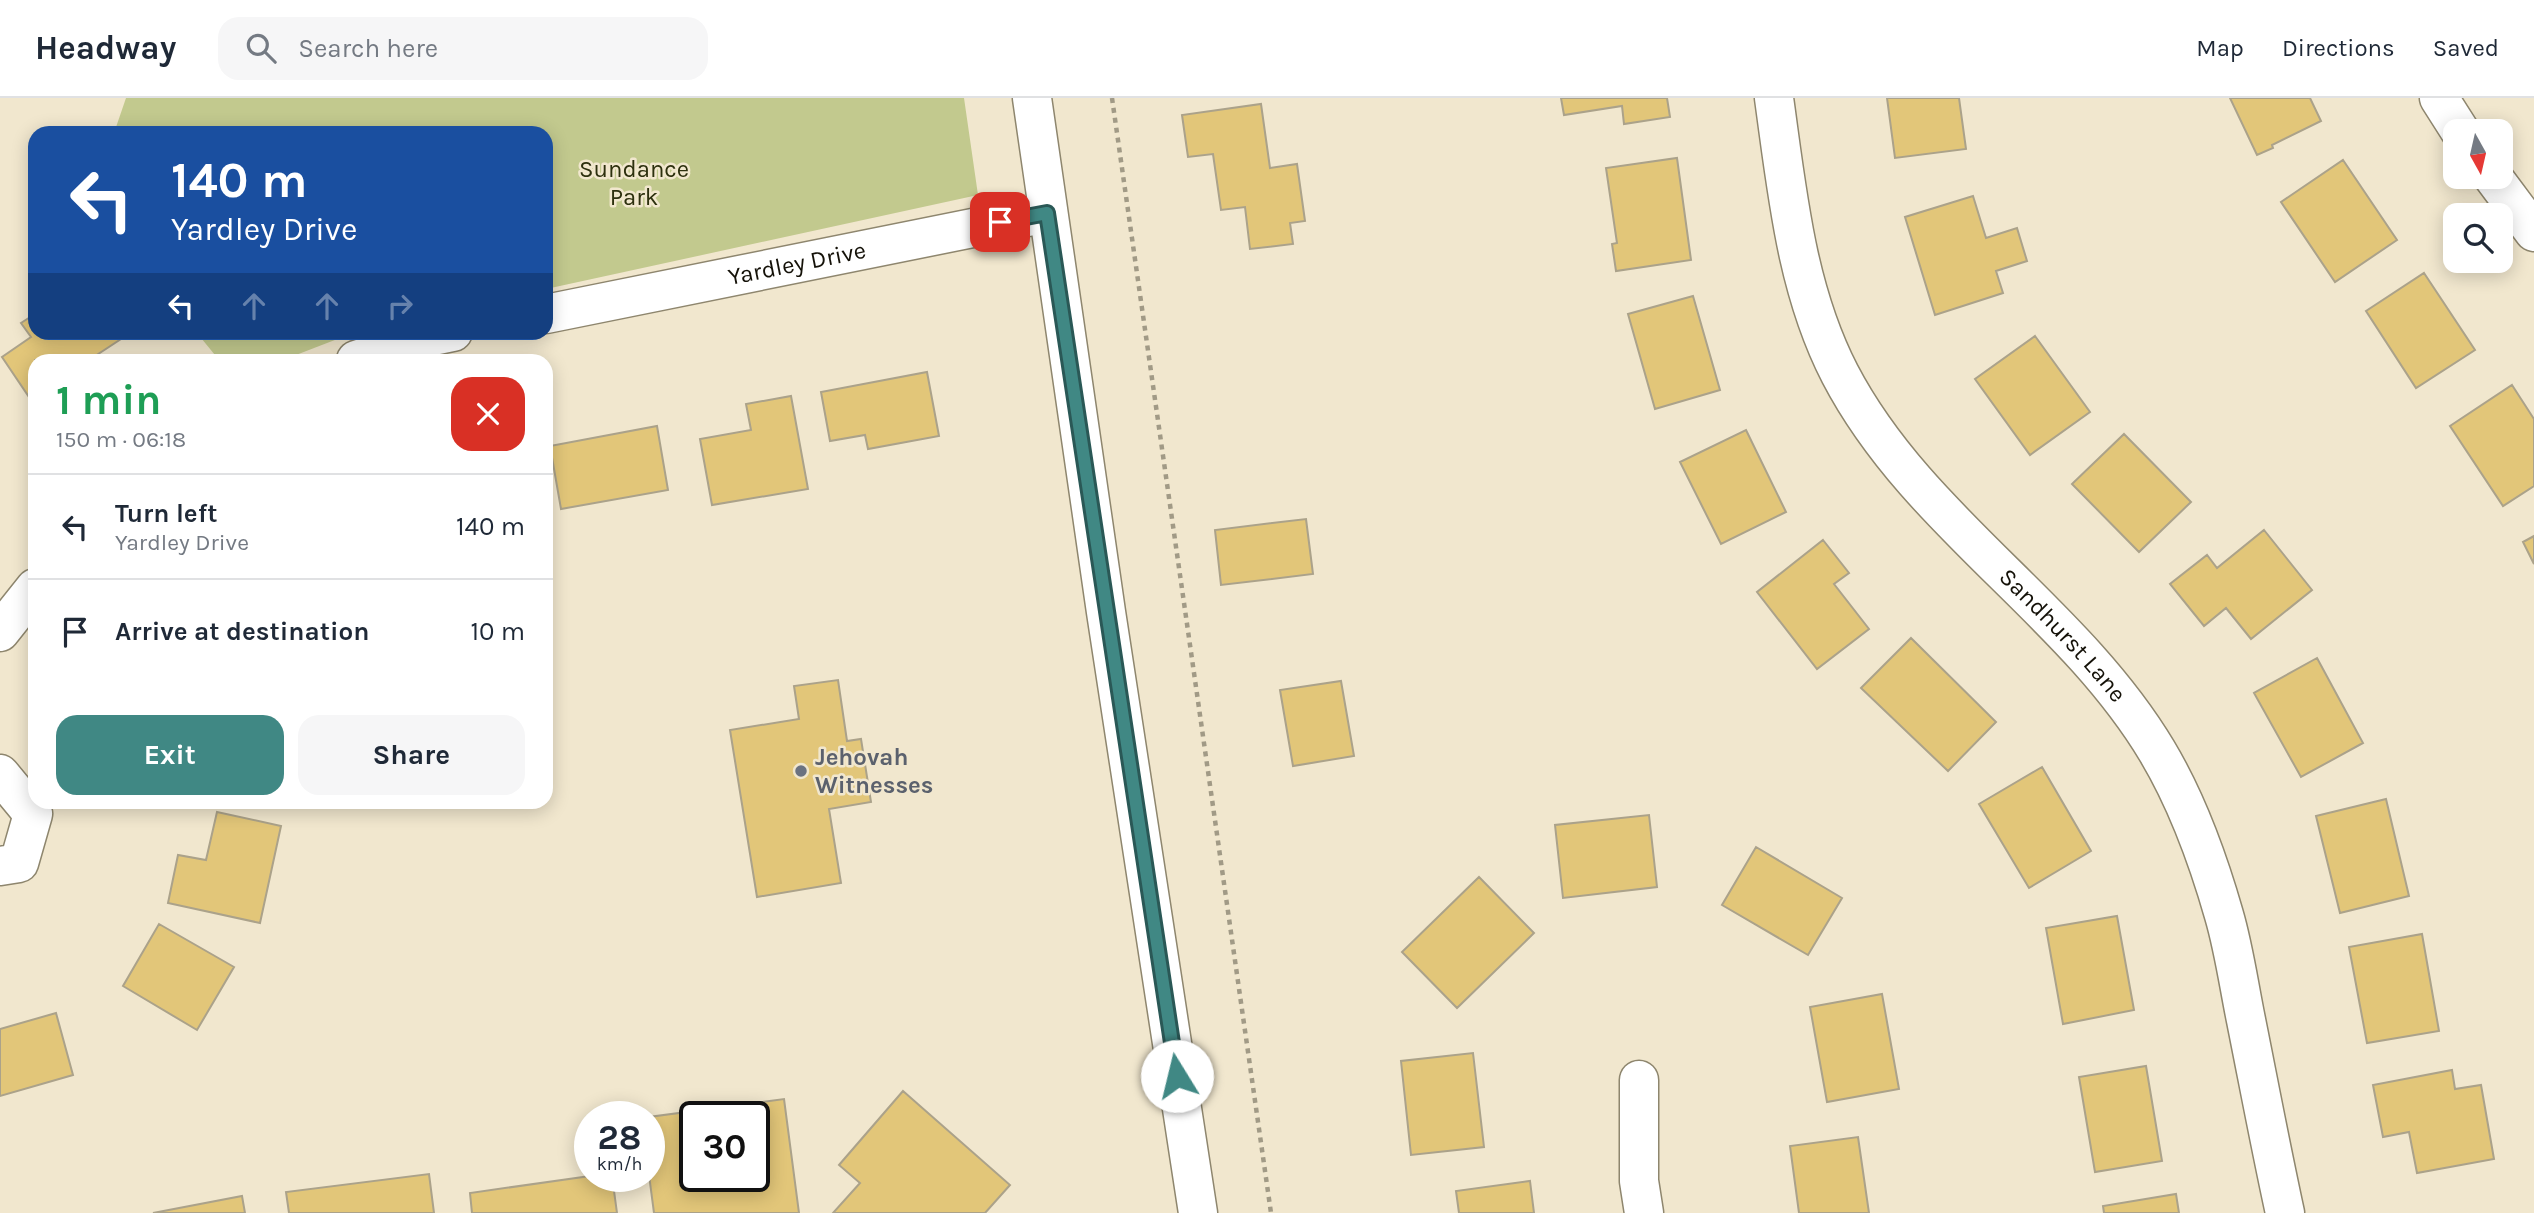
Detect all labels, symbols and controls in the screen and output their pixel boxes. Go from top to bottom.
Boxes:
search box [218,17,708,80]
text: Headway [35,29,176,67]
icon: search [242,29,280,67]
text: Search here [298,33,438,64]
text: Map [2196,34,2244,62]
text: Directions [2282,34,2395,62]
text: Saved [2433,34,2499,62]
north arrow [2443,119,2513,189]
map controls [2443,119,2513,273]
text: 140 m [171,152,308,209]
icon: left [56,154,147,245]
park label: Sundance Park [579,155,689,211]
pin [970,192,1030,252]
icon: arrive [981,203,1019,241]
button: search [2443,203,2513,273]
text: Yardley Drive [171,211,357,248]
street label: Yardley Drive [726,236,868,291]
icon: left [162,287,200,325]
icon: ahead [235,287,273,325]
icon: ahead [308,287,346,325]
icon: right [381,287,419,325]
text: 1 min [56,375,161,425]
button: close [451,377,525,451]
text: 150 m · 06:18 [56,426,186,453]
text: Turn left [115,498,217,529]
icon: left [56,508,94,546]
text: 140 m [456,511,525,542]
text: Yardley Drive [115,529,249,556]
street label: Sandhurst Lane [1994,563,2132,708]
icon: arrive [56,613,94,651]
text: Arrive at destination [115,616,369,647]
text: 10 m [470,616,525,647]
button: Exit [56,715,284,795]
button: Share [298,715,525,795]
place label: Jehovah Witnesses [815,743,933,799]
marker: Jehovah Witnesses [793,763,809,779]
position arrow [1140,1039,1214,1113]
speed limit sign: 30 [679,1101,770,1192]
text: 28 [598,1117,641,1158]
text: km/h [597,1153,642,1175]

